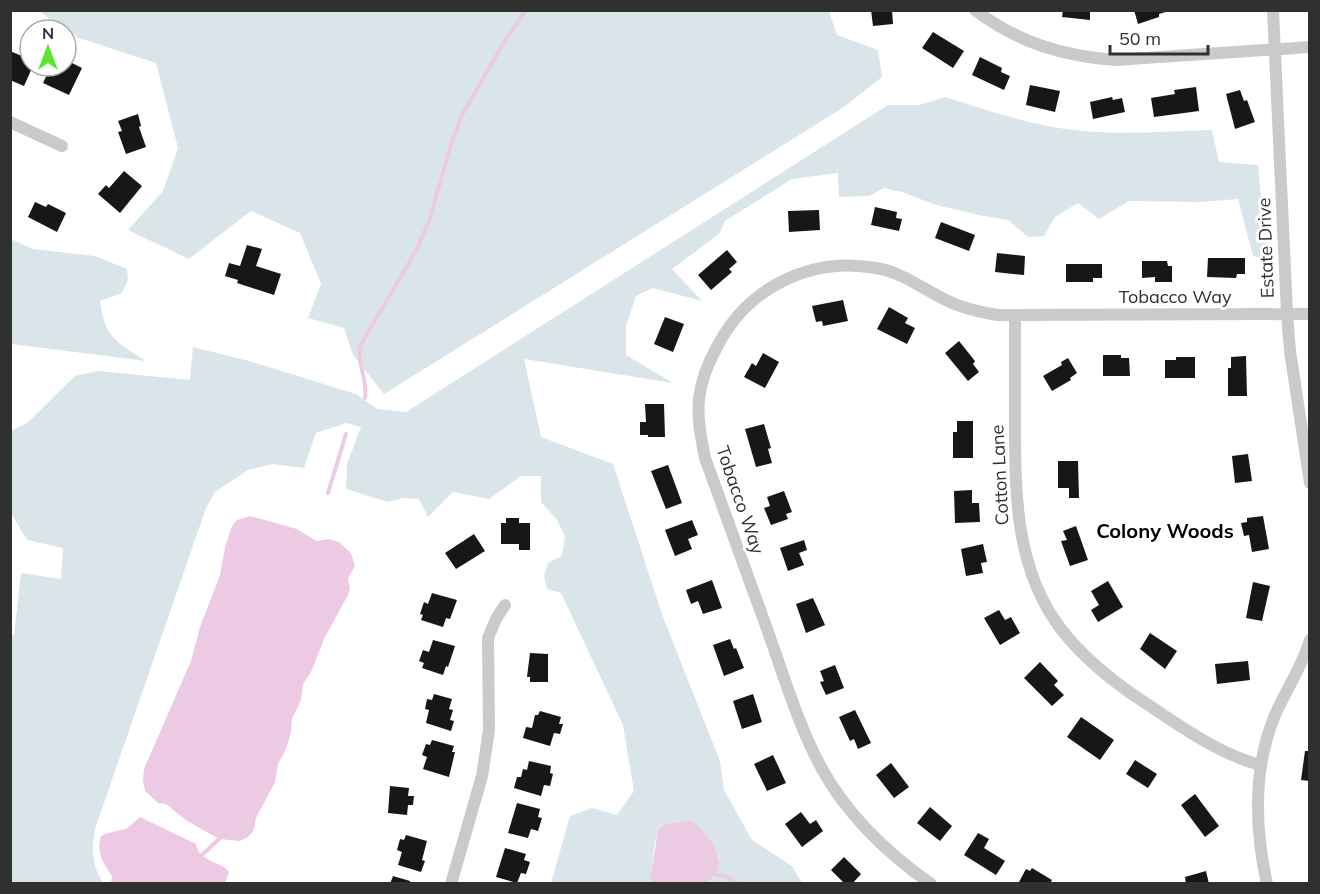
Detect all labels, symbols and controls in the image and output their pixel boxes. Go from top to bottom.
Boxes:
north arrow [18,18,78,78]
scale bar [1110,18,1208,56]
text: N [42,23,54,43]
text: 50 m [1119,27,1161,50]
street label: Estate Drive [1252,197,1279,299]
street label: Tobacco Way [1118,285,1232,308]
street label: Cotton Lane [985,424,1014,526]
street label: Tobacco Way [711,443,770,557]
district label: Colony Woods [1096,518,1234,543]

